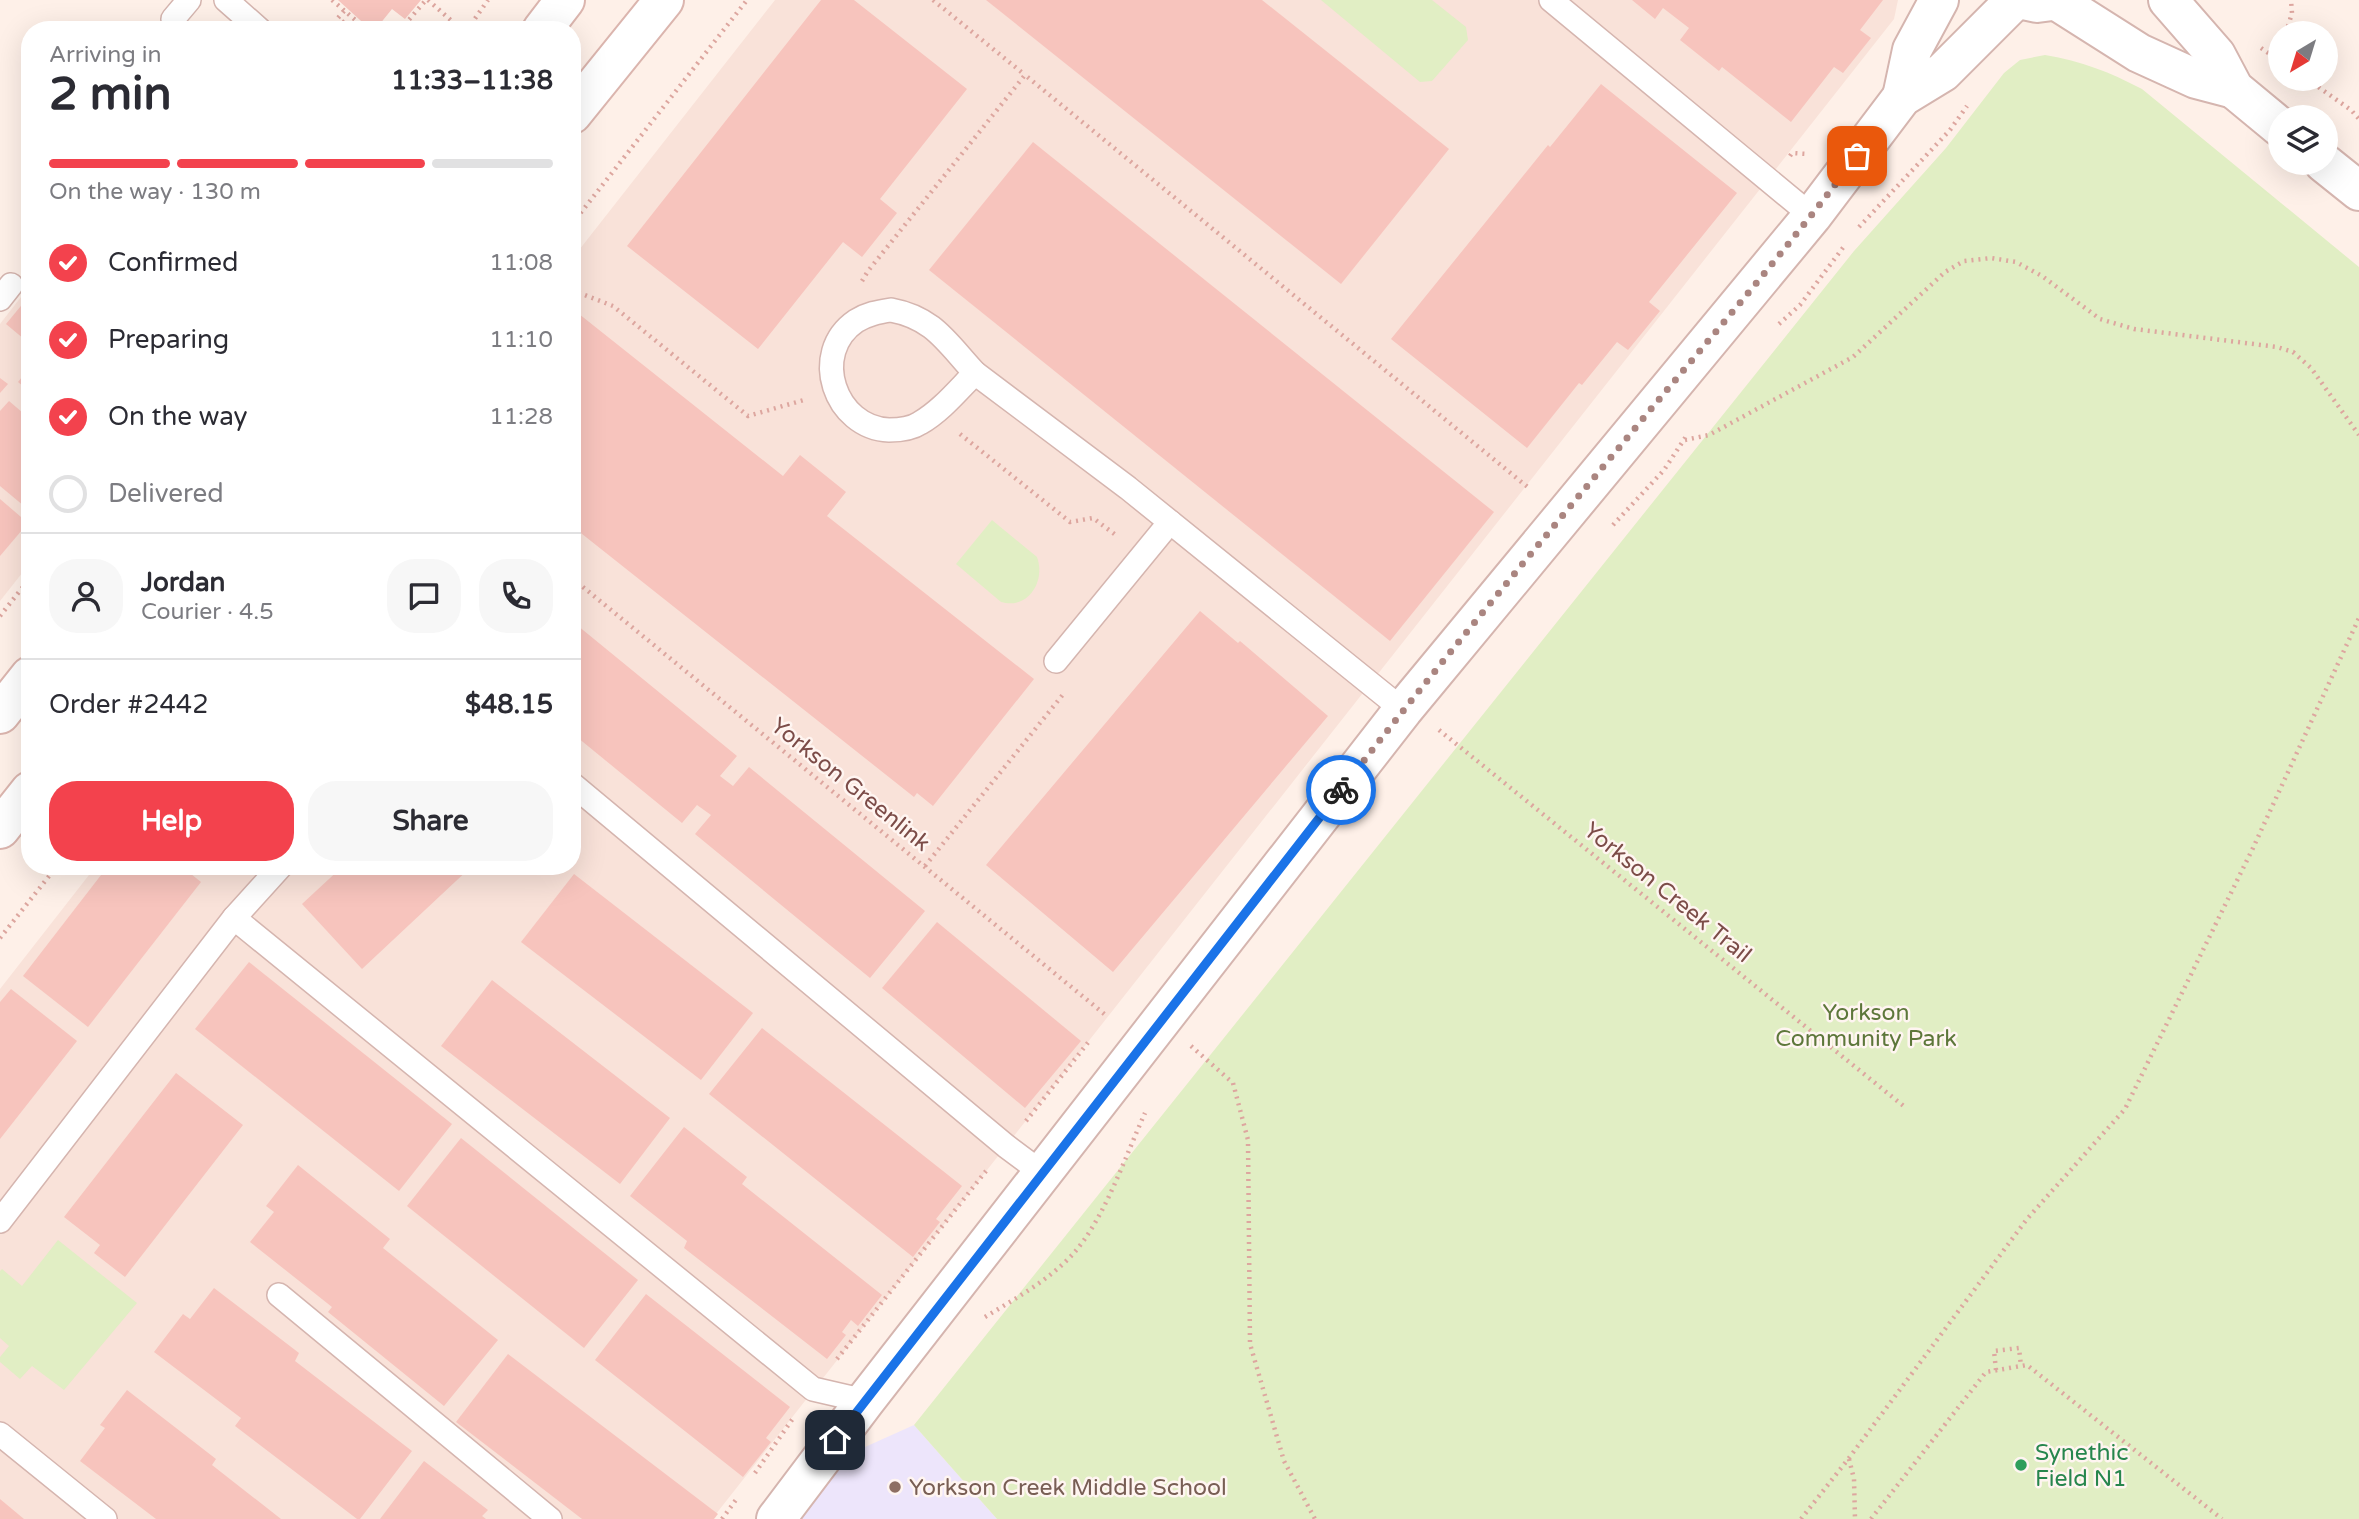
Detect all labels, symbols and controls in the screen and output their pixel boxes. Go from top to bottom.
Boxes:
north arrow [2268,21,2338,91]
map controls [2268,21,2338,175]
text: Arriving in [49,41,162,69]
text: 11:33–11:38 [391,65,553,96]
text: 2 min [49,67,172,122]
button: layers [2268,105,2338,175]
pin [1827,126,1887,186]
icon: bag [1838,137,1876,175]
text: On the way · 130 m [49,178,261,206]
icon: check [49,244,87,282]
text: Confirmed [108,247,238,278]
text: 11:08 [489,249,553,277]
icon: check [49,321,87,359]
text: Preparing [108,324,229,355]
text: 11:10 [489,326,553,354]
icon: check [49,398,87,436]
text: On the way [108,401,248,432]
text: 11:28 [489,403,553,431]
text: Delivered [108,478,224,509]
button: person [49,559,123,633]
button: chat [387,559,461,633]
button: phone [479,559,553,633]
text: Jordan [141,567,225,598]
text: Courier · 4.5 [141,598,274,626]
text: Order #2442 [49,689,209,720]
text: $48.15 [465,689,553,720]
street label: Yorkson Greenlink [765,712,936,858]
courier [1306,755,1376,825]
icon: bike [1322,771,1360,809]
button: Help [49,781,294,861]
button: Share [308,781,553,861]
street label: Yorkson Creek Trail [1578,816,1757,969]
park label: Yorkson Community Park [1775,999,1957,1053]
pin [805,1410,865,1470]
icon: home [816,1421,854,1459]
place label: Synethic Field N1 [2035,1439,2129,1493]
marker: Synethic Field N1 [2013,1457,2029,1473]
place label: Yorkson Creek Middle School [909,1474,1227,1502]
marker: Yorkson Creek Middle School [887,1479,903,1495]

